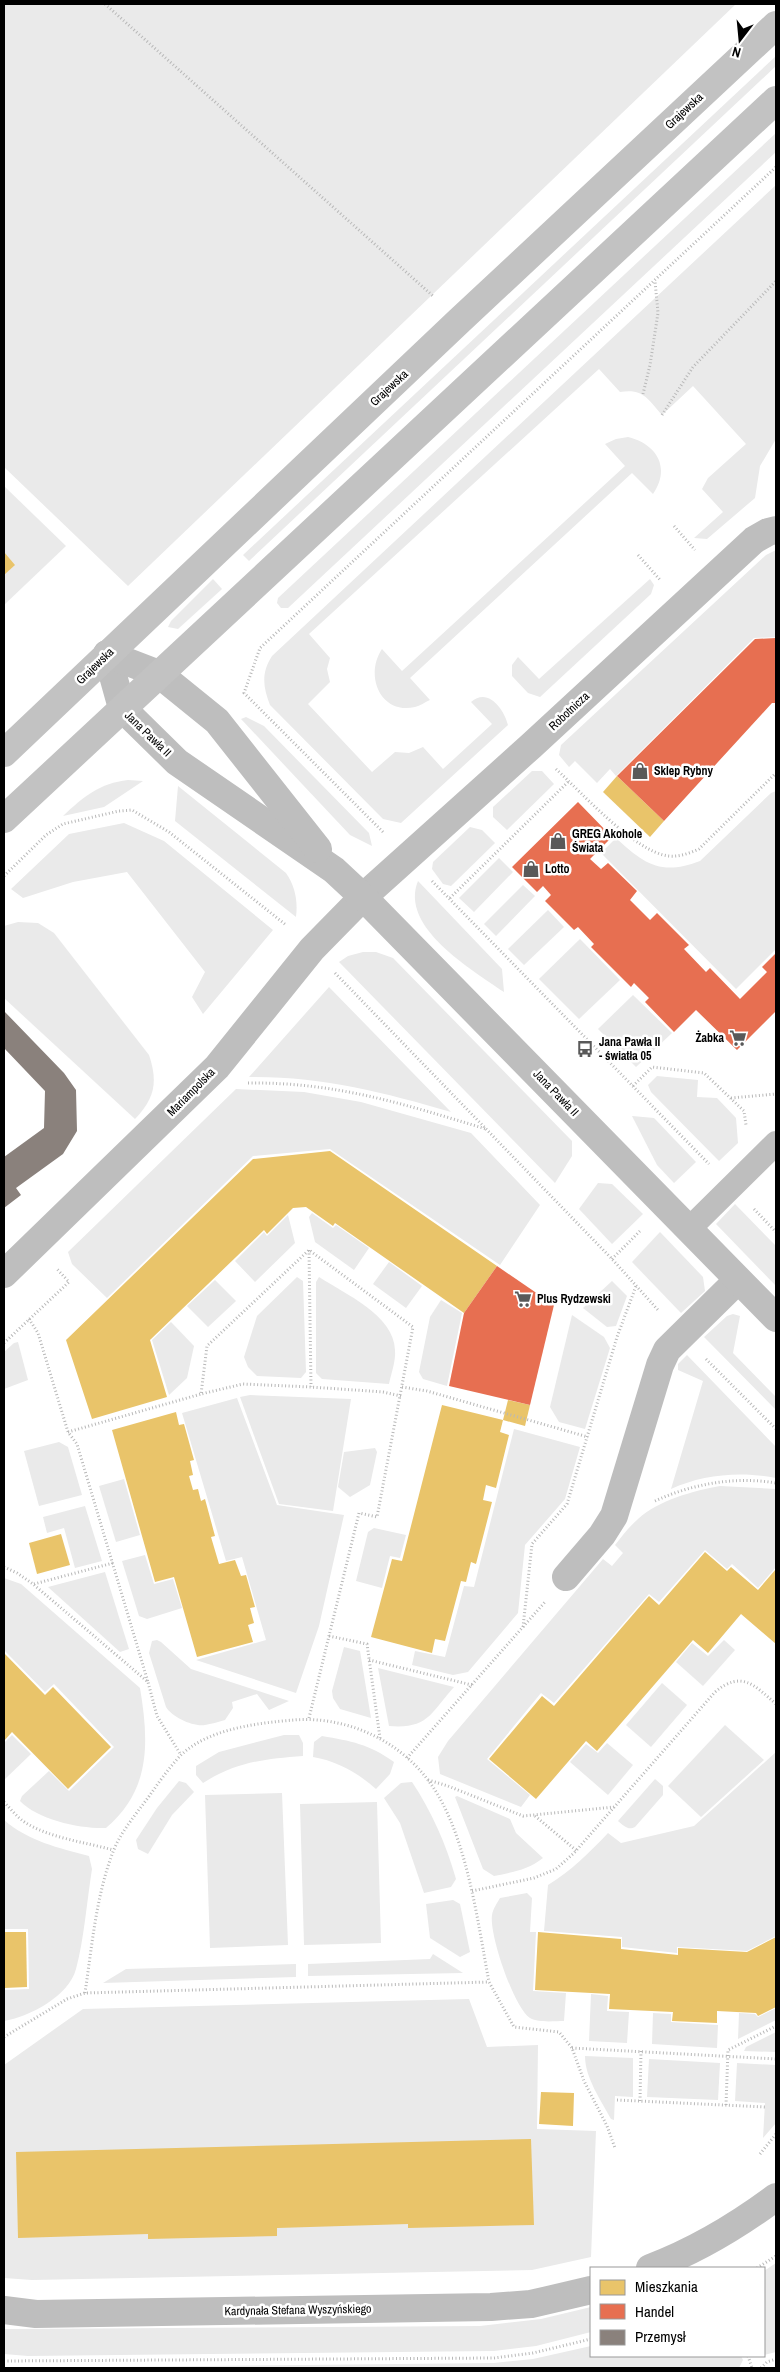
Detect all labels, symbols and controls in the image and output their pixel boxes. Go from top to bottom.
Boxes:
north arrow [715,15,765,65]
text: N [730,43,743,62]
street label: Grajewska [662,89,707,133]
street label: Grajewska [367,366,412,410]
street label: Grajewska [73,644,118,688]
street label: Robotnicza [545,688,593,734]
street label: Jana Pawła II [121,708,175,760]
shop icon: Sklep Rybny [630,761,650,781]
place label: Sklep Rybny [654,763,714,779]
place label: GREG Akohole Świata [572,826,643,856]
shop icon: GREG Akohole Świata [548,831,568,851]
shop icon: Lotto [521,859,541,879]
place label: Lotto [545,861,570,877]
supermarket icon: Żabka [728,1028,748,1048]
place label: Żabka [696,1030,725,1046]
place label: Jana Pawła II - światła 05 [599,1034,661,1064]
bus stop icon: Jana Pawła II - światła 05 [575,1039,595,1059]
street label: Mariampolska [163,1064,219,1120]
street label: Jana Pawła II [530,1066,582,1120]
supermarket icon: Plus Rydzewski [513,1289,533,1309]
place label: Plus Rydzewski [537,1291,611,1307]
legend [590,2267,765,2357]
text: Mieszkania [635,2276,698,2297]
street label: Kardynała Stefana Wyszyńskiego [224,2301,372,2319]
text: Handel [635,2301,674,2322]
text: Przemysł [635,2326,687,2347]

